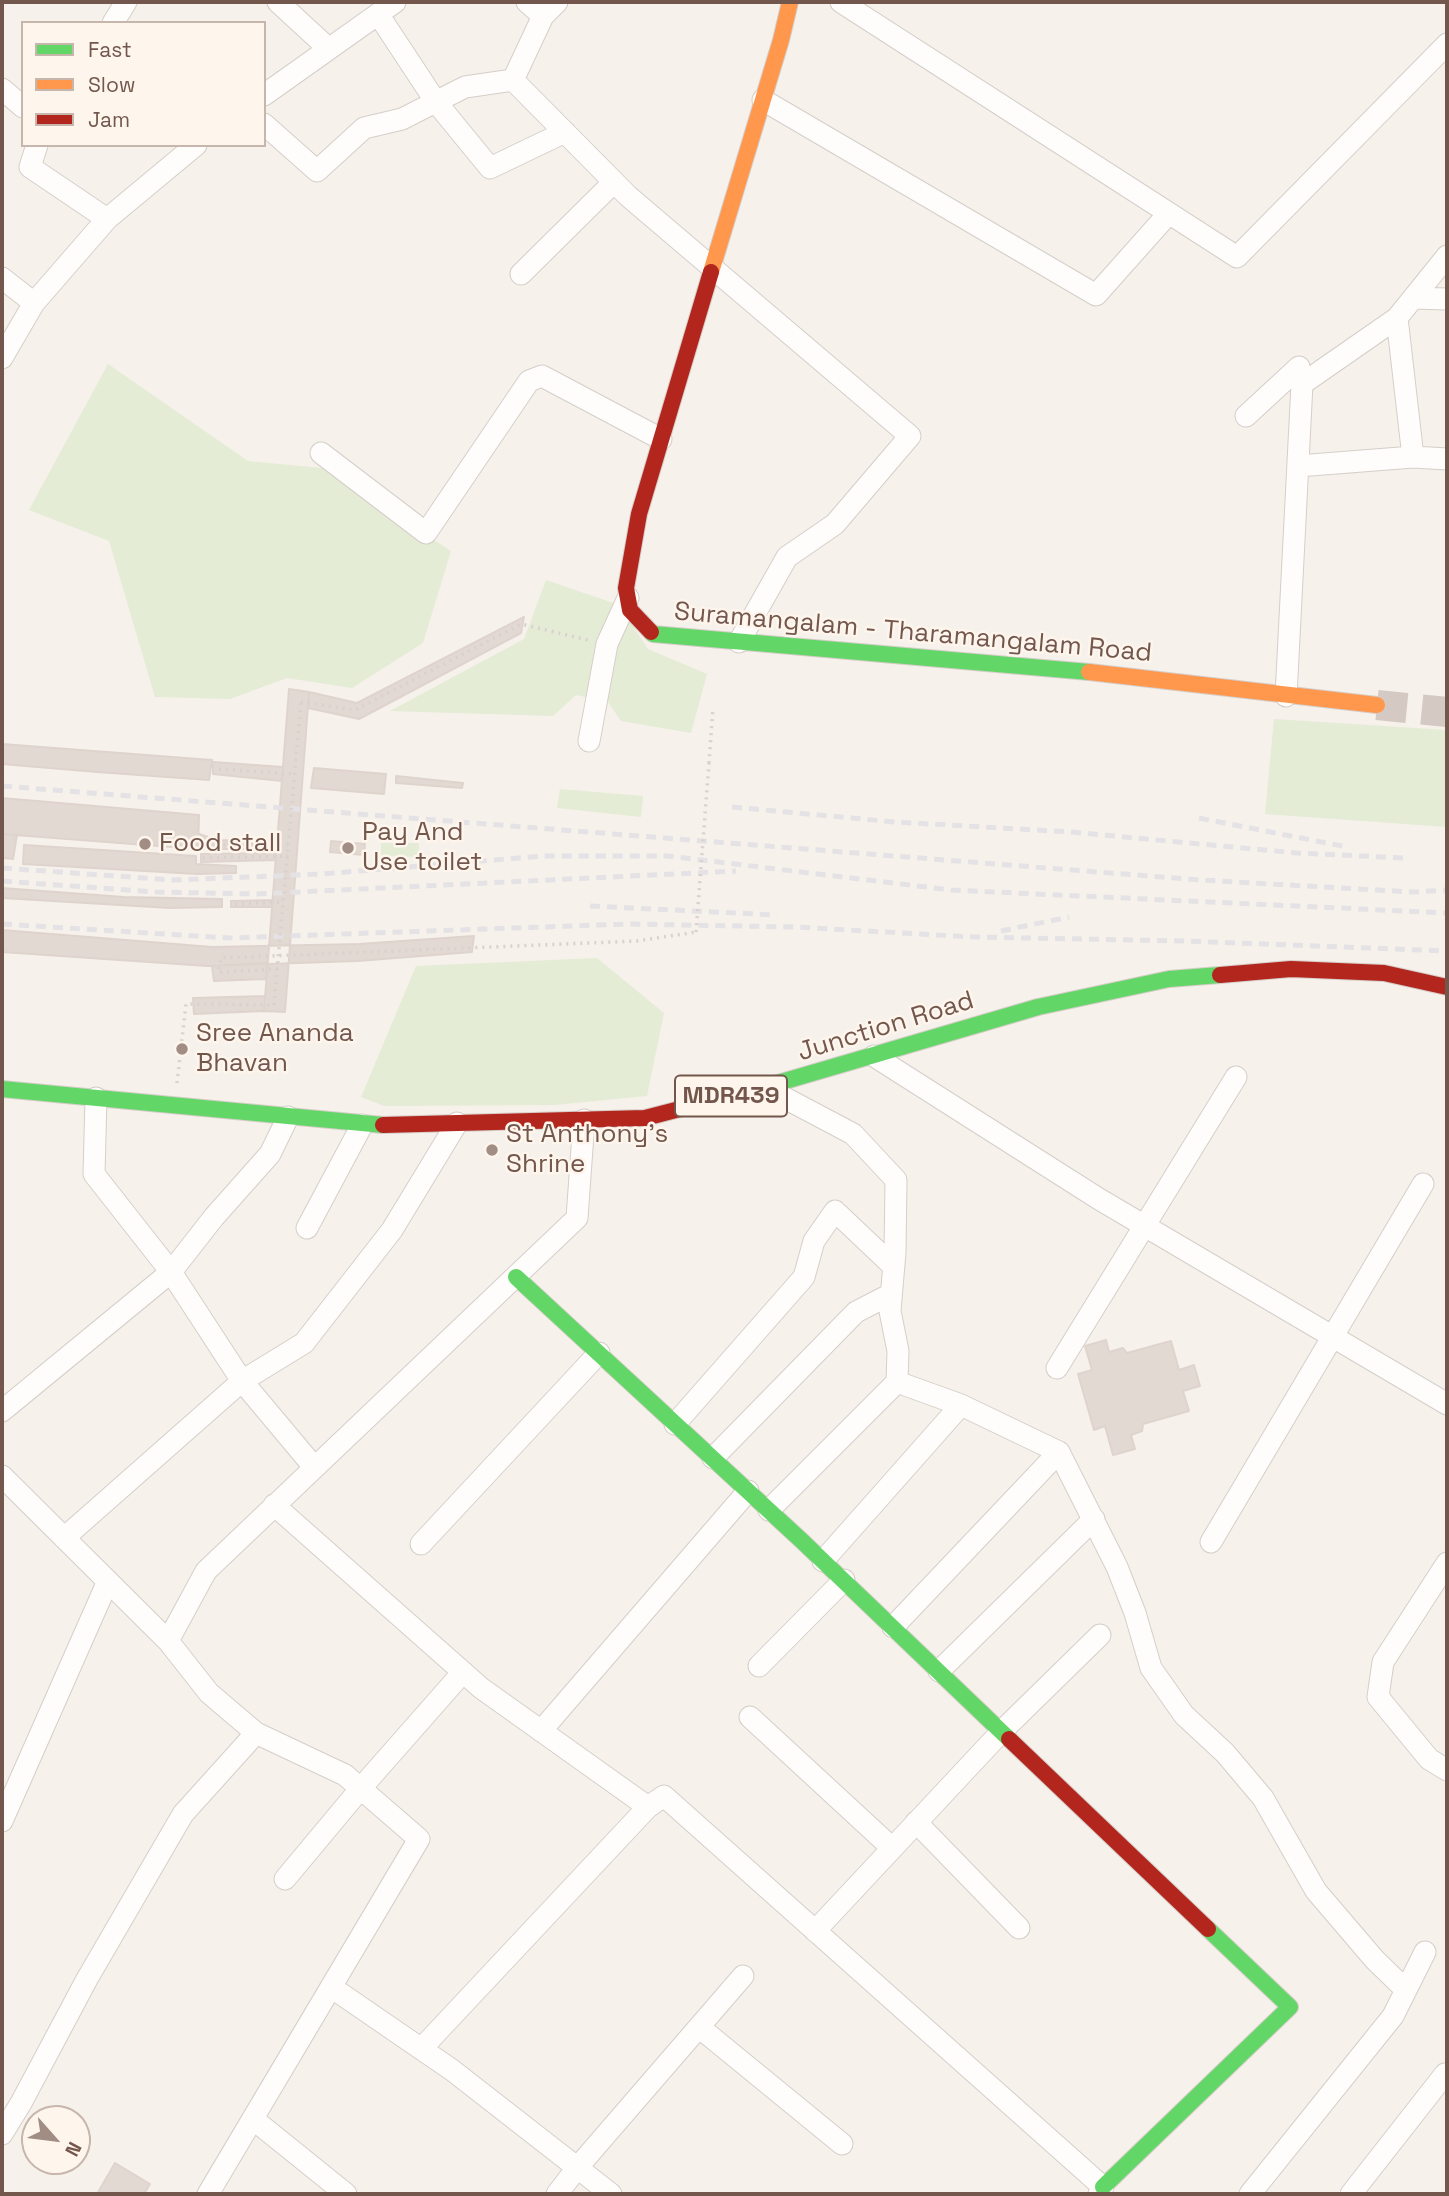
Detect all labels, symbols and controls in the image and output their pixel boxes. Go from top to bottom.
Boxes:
legend [21,21,266,147]
text: Fast [88,36,132,63]
text: Slow [88,71,136,98]
text: Jam [88,106,130,133]
street label: Suramangalam - Tharamangalam Road [673,597,1153,669]
place label: Pay And Use toilet [362,817,482,878]
place label: Food stall [159,828,281,860]
marker: Food stall [137,836,153,852]
marker: Pay And Use toilet [340,840,356,856]
street label: Junction Road [794,985,978,1069]
place label: Sree Ananda Bhavan [196,1018,354,1080]
marker: Sree Ananda Bhavan [174,1041,190,1057]
road number: MDR439 [675,1076,787,1116]
place label: St Anthony's Shrine [506,1119,668,1180]
marker: St Anthony's Shrine [484,1142,500,1158]
north arrow [21,2105,91,2175]
text: N [59,2138,87,2161]

